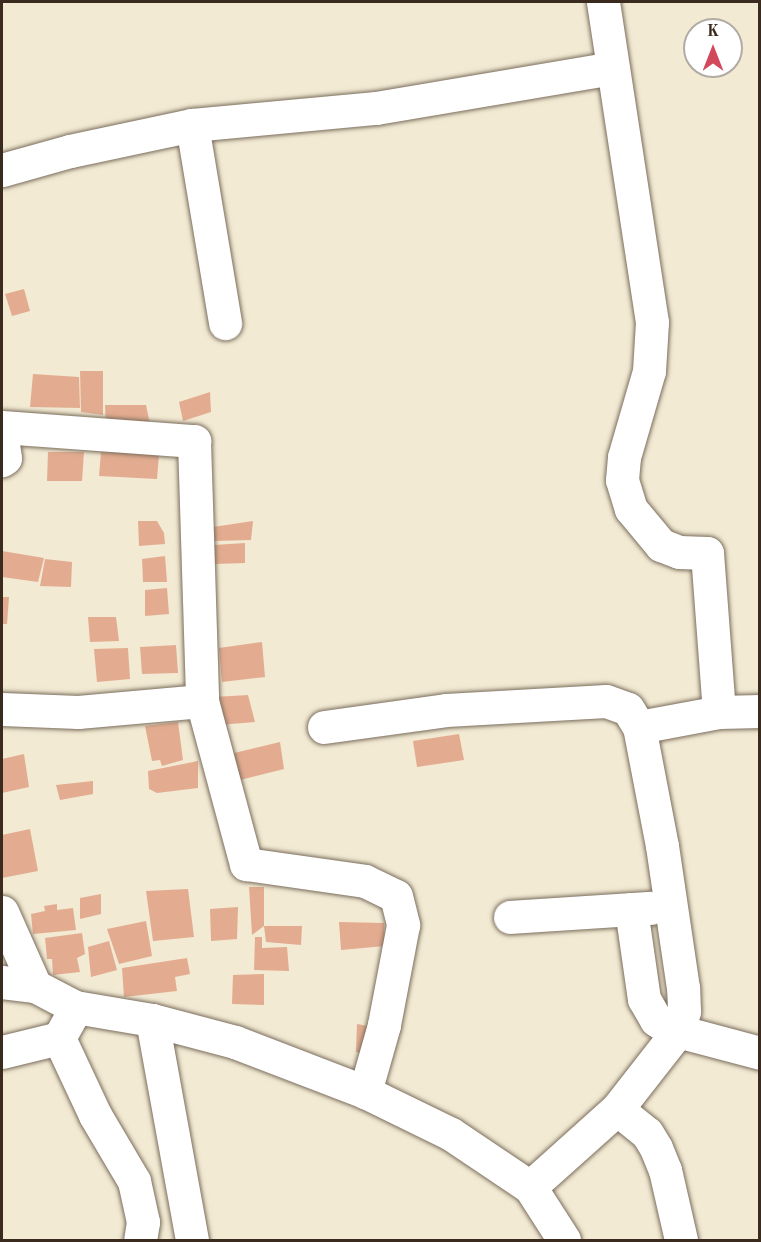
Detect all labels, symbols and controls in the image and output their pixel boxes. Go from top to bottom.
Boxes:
north arrow [683,18,743,78]
text: K [707,24,719,40]

